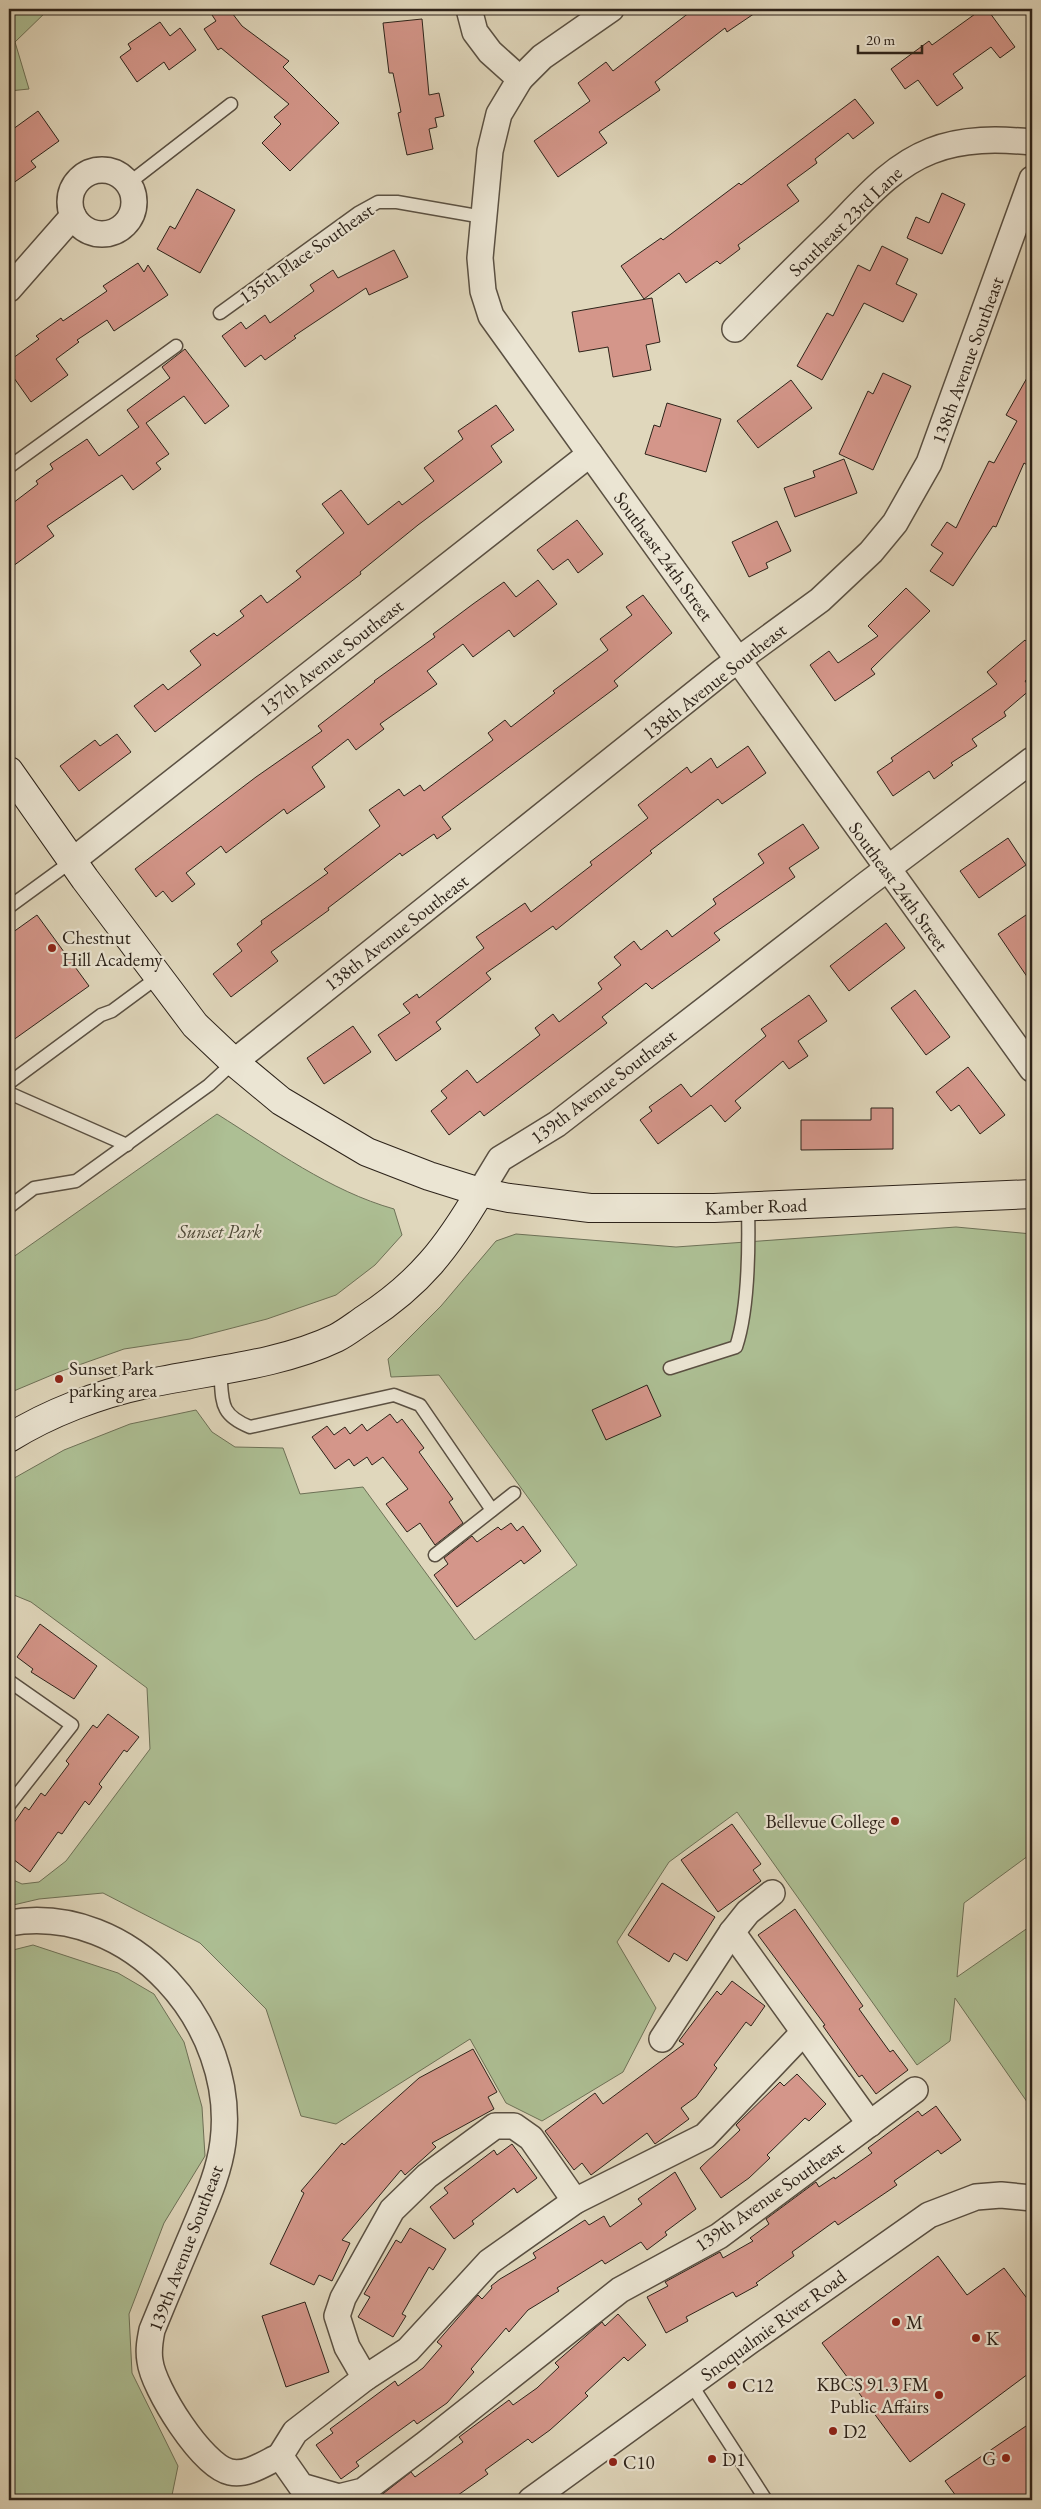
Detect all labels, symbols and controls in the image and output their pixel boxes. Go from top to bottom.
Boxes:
scale bar [858,22,922,54]
text: 20 m [866,30,895,49]
street label: Southeast 23rd Lane [783,161,908,282]
street label: 135th Place Southeast [234,197,379,309]
street label: 138th Avenue Southeast [926,273,1009,447]
street label: Southeast 24th Street [608,486,719,626]
street label: 137th Avenue Southeast [254,593,409,722]
street label: 138th Avenue Southeast [637,617,792,746]
street label: Southeast 24th Street [843,816,954,956]
street label: 138th Avenue Southeast [319,868,474,997]
place label: Chestnut Hill Academy [62,925,163,972]
marker: Chestnut Hill Academy [46,942,58,954]
street label: 139th Avenue Southeast [525,1023,681,1149]
street label: Kamber Road [704,1192,808,1221]
park label: Sunset Park [177,1219,262,1244]
place label: Sunset Park parking area [69,1356,157,1403]
marker: Sunset Park parking area [53,1373,65,1385]
place label: Bellevue College [766,1809,885,1834]
marker: Bellevue College [889,1815,901,1827]
street label: 139th Avenue Southeast [690,2136,849,2257]
street label: 139th Avenue Southeast [142,2161,229,2335]
street label: Snoqualmie River Road [695,2264,851,2387]
place label: M [906,2310,923,2335]
marker: M [890,2316,902,2328]
place label: K [986,2326,1000,2351]
marker: K [970,2332,982,2344]
place label: KBCS 91.3 FM Public Affairs [816,2372,929,2419]
place label: C12 [742,2373,774,2398]
marker: C12 [726,2379,738,2391]
marker: KBCS 91.3 FM Public Affairs [933,2389,945,2401]
place label: D2 [843,2419,866,2444]
marker: D2 [827,2425,839,2437]
place label: G [982,2446,996,2471]
place label: D1 [722,2447,745,2472]
place label: C10 [623,2450,655,2475]
marker: G [1000,2452,1012,2464]
marker: D1 [706,2453,718,2465]
marker: C10 [607,2456,619,2468]

